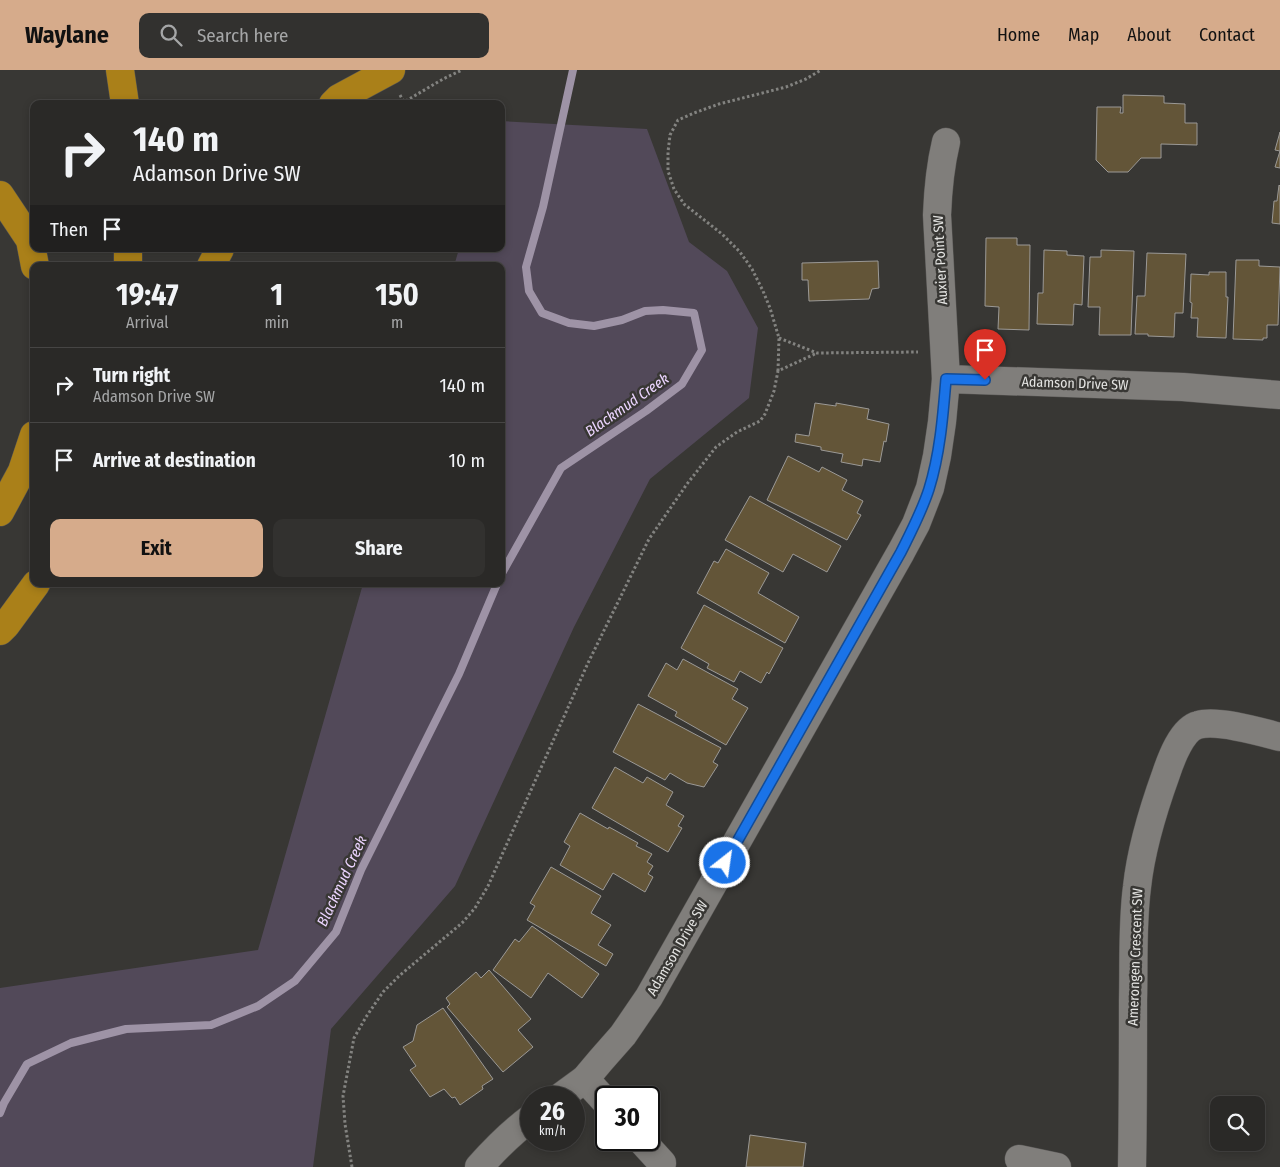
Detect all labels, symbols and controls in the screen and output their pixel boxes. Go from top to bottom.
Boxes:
search box [139,13,489,58]
text: Waylane [25,21,109,49]
icon: search [157,21,185,49]
text: Search here [197,24,288,47]
text: Home [997,24,1040,46]
text: Map [1068,24,1099,46]
text: About [1127,24,1171,46]
text: Contact [1199,24,1255,46]
text: 140 m [133,118,219,160]
icon: right [50,120,115,185]
text: Adamson Drive SW [133,160,301,187]
street label: Auxier Point SW [930,214,951,305]
icon: arrive [98,215,126,243]
text: Then [50,218,88,241]
text: 19:47 [116,277,178,313]
text: 1 [270,277,283,313]
text: 150 [375,277,419,313]
text: Arrival [126,313,168,332]
text: min [264,313,289,332]
text: m [391,313,403,332]
pin [964,329,1006,380]
icon: arrive [971,336,999,364]
text: Turn right [93,364,170,387]
water label: Blackmud Creek [582,369,673,441]
icon: right [50,371,78,399]
street label: Adamson Drive SW [1021,373,1129,394]
text: 140 m [439,374,485,397]
text: Adamson Drive SW [93,387,215,406]
icon: arrive [50,446,78,474]
text: Arrive at destination [93,449,256,472]
text: 10 m [449,449,485,472]
button: Exit [50,519,263,577]
button: Share [273,519,485,577]
water label: Blackmud Creek [313,832,371,929]
position arrow [698,836,750,888]
street label: Amerongen Crescent SW [1125,887,1146,1026]
street label: Adamson Drive SW [643,897,712,999]
speed limit sign: 30 [595,1086,660,1151]
map controls [1210,1096,1265,1151]
button: search [1210,1096,1265,1151]
text: 26 [540,1097,565,1127]
text: km/h [539,1124,566,1138]

